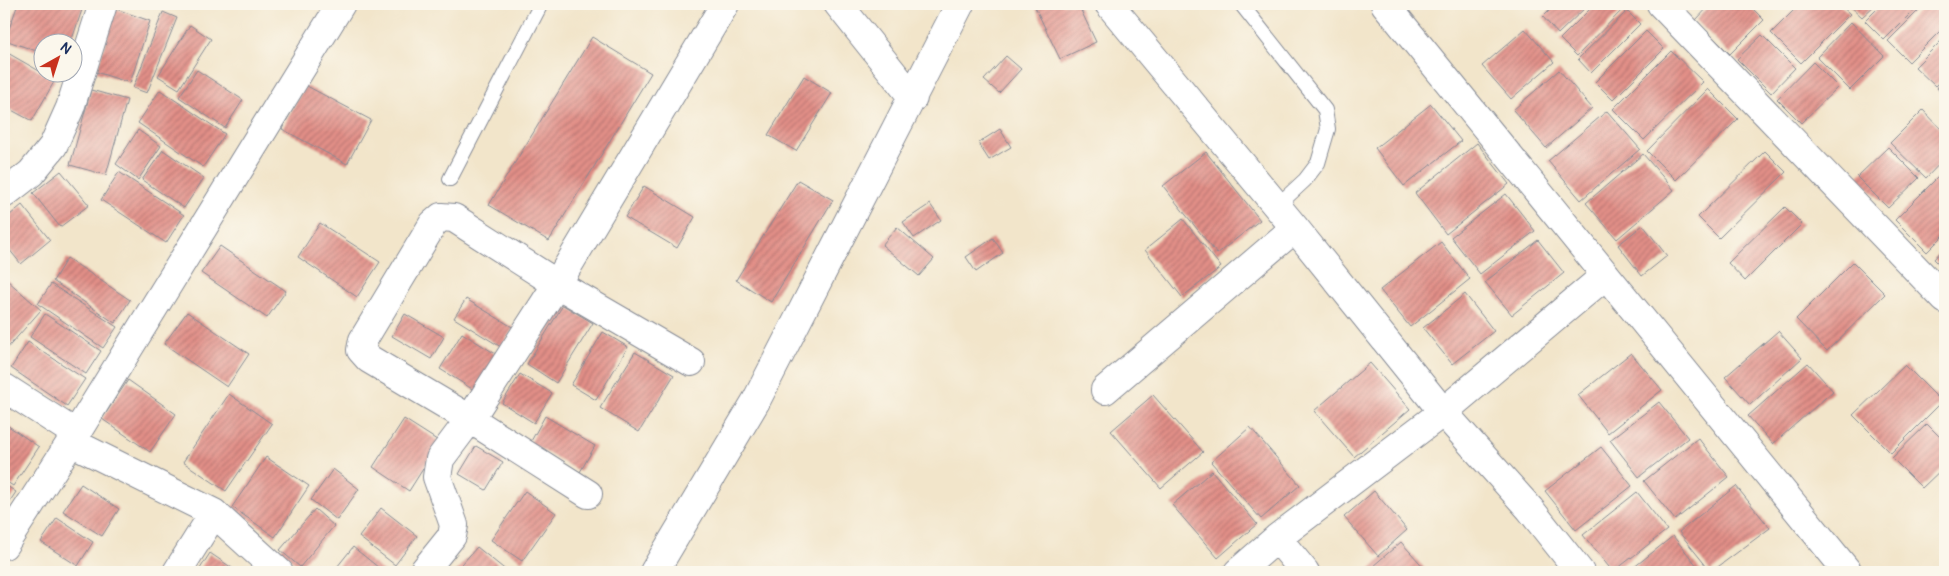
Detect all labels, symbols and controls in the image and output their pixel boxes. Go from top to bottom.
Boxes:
north arrow [32,32,82,82]
text: N [57,39,75,58]

